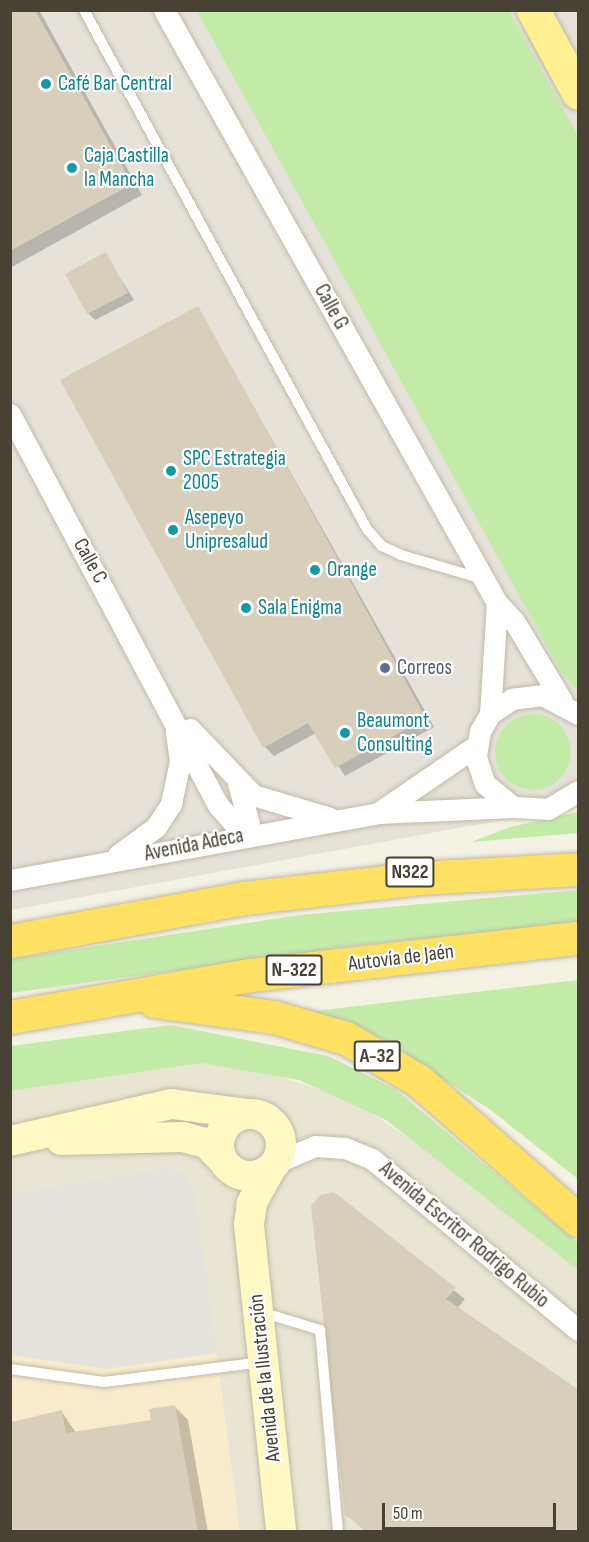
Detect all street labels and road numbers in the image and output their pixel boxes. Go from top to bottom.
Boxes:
street label: Calle G [308,280,354,334]
street label: Calle C [67,534,113,588]
street label: Avenida Adeca [142,823,246,867]
road number: N322 [384,855,436,889]
street label: Autovía de Jaén [347,939,455,977]
road number: N-322 [266,953,322,987]
road number: A-32 [353,1039,401,1073]
street label: Avenida Escritor Rodrigo Rubio [374,1157,554,1313]
street label: Avenida de la Ilustración [244,1293,286,1463]

